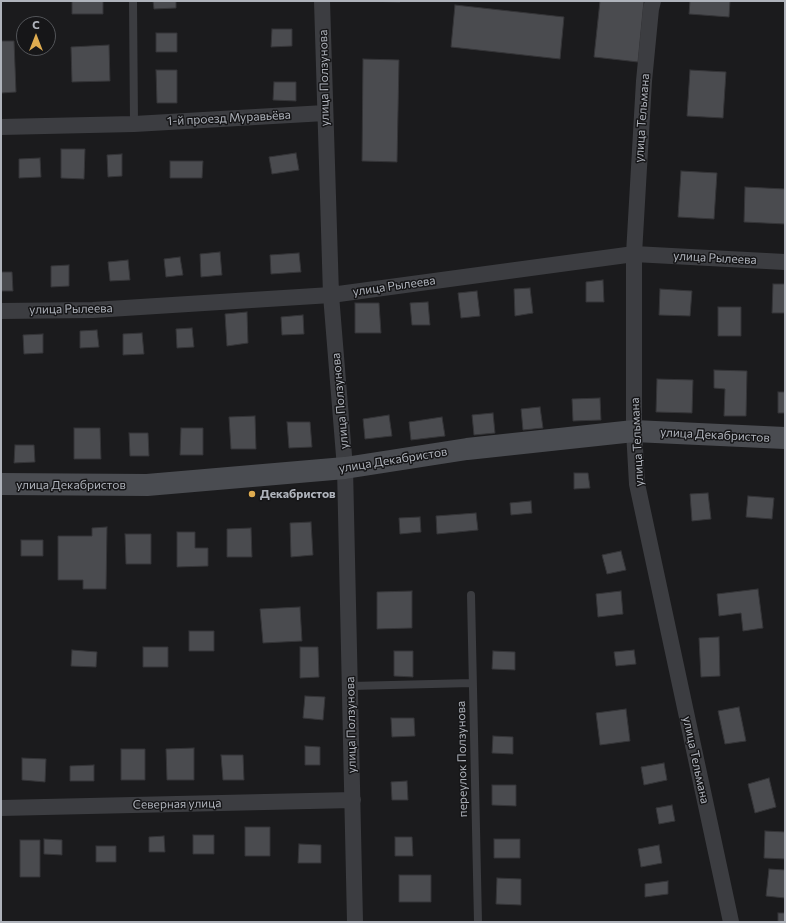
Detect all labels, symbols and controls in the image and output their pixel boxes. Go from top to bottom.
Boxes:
north arrow [16,16,56,56]
text: С [32,18,40,31]
street label: улица Ползунова [316,30,332,126]
street label: улица Тельмана [632,73,652,163]
street label: 1-й проезд Муравьёва [167,108,291,128]
street label: улица Рылеева [673,249,757,267]
street label: улица Рылеева [352,273,436,299]
street label: улица Рылеева [29,301,113,317]
street label: улица Ползунова [329,352,351,450]
street label: улица Тельмана [627,397,647,487]
street label: улица Декабристов [660,425,770,445]
street label: улица Декабристов [338,444,448,476]
street label: улица Декабристов [16,478,126,492]
place label: Декабристов [260,487,336,501]
marker: Декабристов [247,489,257,499]
street label: улица Ползунова [343,677,359,773]
street label: переулок Ползунова [454,701,470,817]
street label: улица Тельмана [680,715,712,805]
street label: Северная улица [133,796,221,812]

